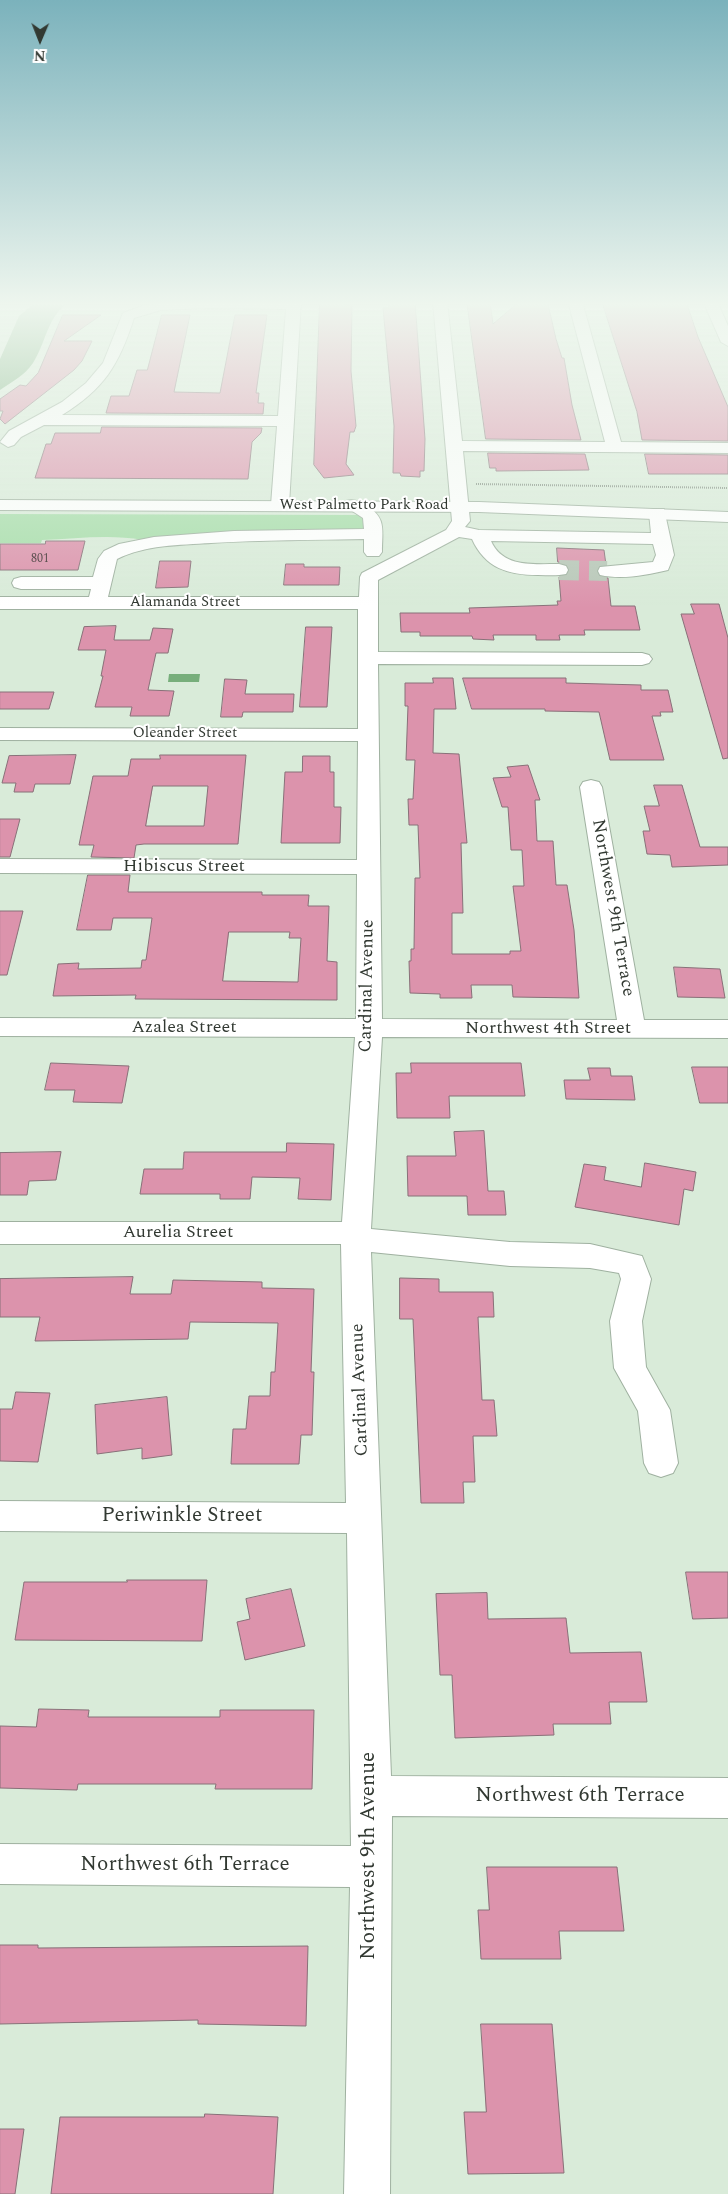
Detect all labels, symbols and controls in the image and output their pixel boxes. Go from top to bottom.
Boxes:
north arrow [15,15,65,65]
text: N [34,45,46,66]
street label: West Palmetto Park Road [279,497,449,515]
house number: 801 [31,553,49,567]
street label: Alamanda Street [130,594,240,612]
street label: Oleander Street [133,725,237,743]
street label: Northwest 9th Terrace [586,818,638,998]
street label: Hibiscus Street [123,856,245,878]
street label: Cardinal Avenue [356,919,380,1053]
street label: Azalea Street [131,1017,237,1039]
street label: Northwest 4th Street [465,1018,631,1040]
street label: Aurelia Street [123,1222,233,1244]
street label: Cardinal Avenue [348,1323,374,1457]
street label: Periwinkle Street [102,1504,262,1530]
street label: Northwest 9th Avenue [357,1752,383,1960]
street label: Northwest 6th Terrace [475,1784,685,1810]
street label: Northwest 6th Terrace [80,1853,290,1879]

